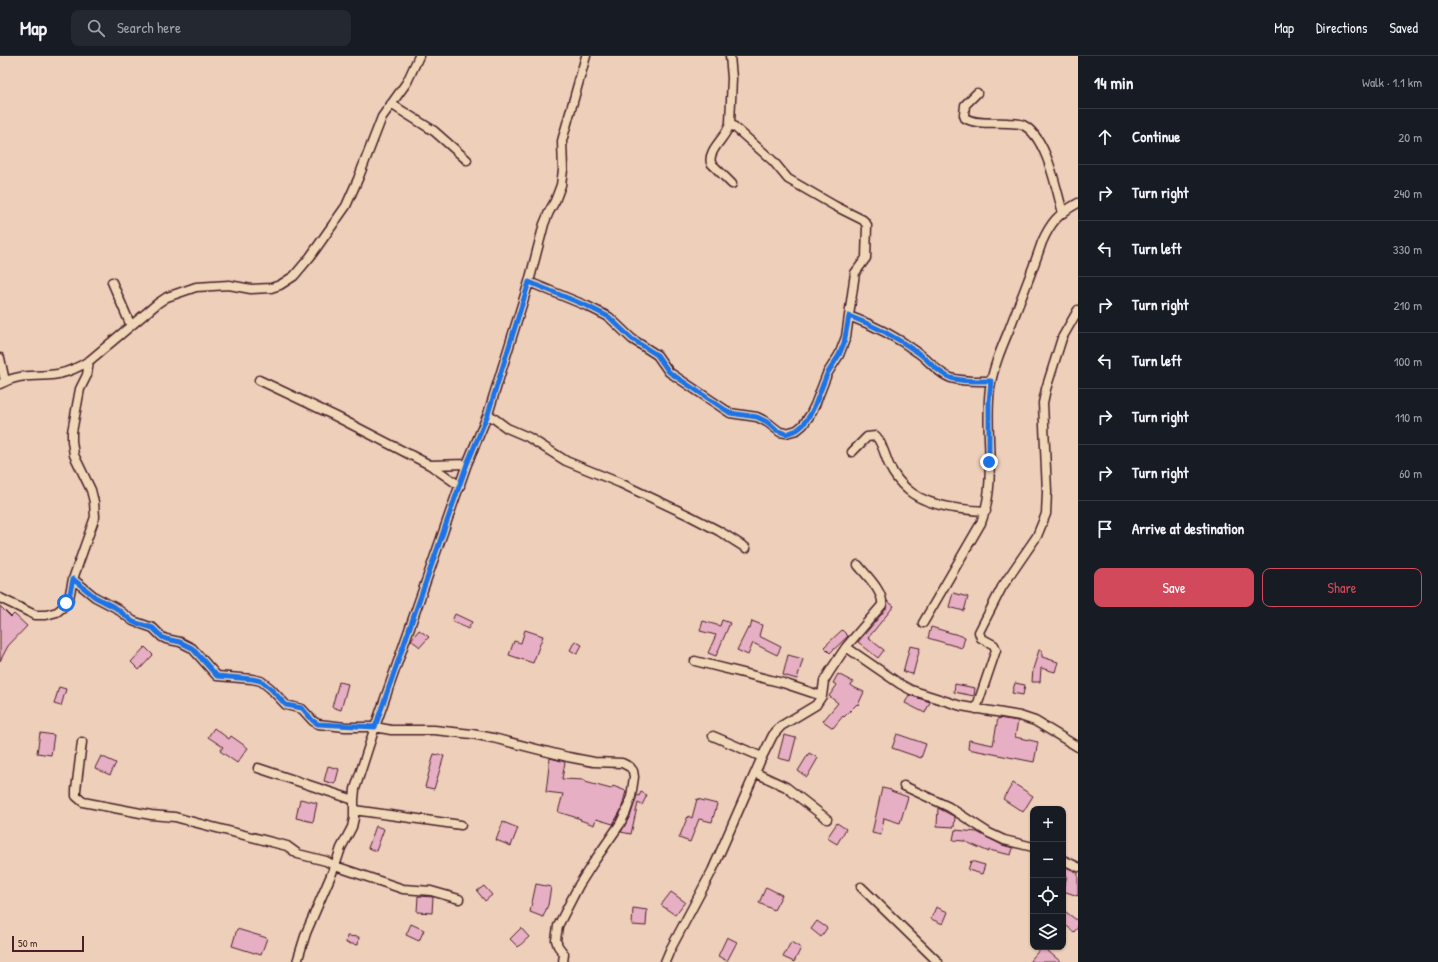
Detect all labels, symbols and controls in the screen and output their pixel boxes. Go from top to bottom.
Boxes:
search box [71,10,351,46]
text: Map [20,15,47,41]
icon: search [85,17,107,39]
text: Search here [117,17,181,38]
text: Map [1274,18,1294,37]
text: Directions [1316,18,1367,37]
text: Saved [1389,18,1418,37]
text: 14 min [1094,71,1134,94]
text: Walk · 1.1 km [1362,73,1422,91]
icon: ahead [1094,126,1116,148]
text: Continue [1132,126,1180,147]
text: 20 m [1398,128,1422,146]
icon: right [1094,182,1116,204]
text: Turn right [1132,182,1188,203]
text: 240 m [1393,184,1422,202]
icon: left [1094,238,1116,260]
text: Turn left [1132,238,1182,259]
text: 330 m [1393,240,1422,258]
icon: right [1094,294,1116,316]
text: Turn right [1132,294,1188,315]
text: 210 m [1394,296,1422,314]
icon: left [1094,350,1116,372]
text: Turn left [1132,350,1182,371]
text: 100 m [1394,352,1422,370]
icon: right [1094,406,1116,428]
text: Turn right [1132,406,1188,427]
text: 110 m [1395,408,1422,426]
route end [980,453,998,471]
icon: right [1094,462,1116,484]
text: Turn right [1132,462,1188,483]
text: 60 m [1399,464,1422,482]
icon: arrive [1094,518,1116,540]
text: Arrive at destination [1132,518,1244,539]
button: Save [1094,568,1254,607]
button: Share [1262,568,1422,607]
route start [57,594,75,612]
map controls [1030,806,1066,950]
button: + [1030,806,1066,842]
button: − [1030,842,1066,878]
button: locate [1030,878,1066,914]
button: layers [1030,914,1066,950]
scale bar [12,934,84,953]
text: 50 m [18,936,38,950]

